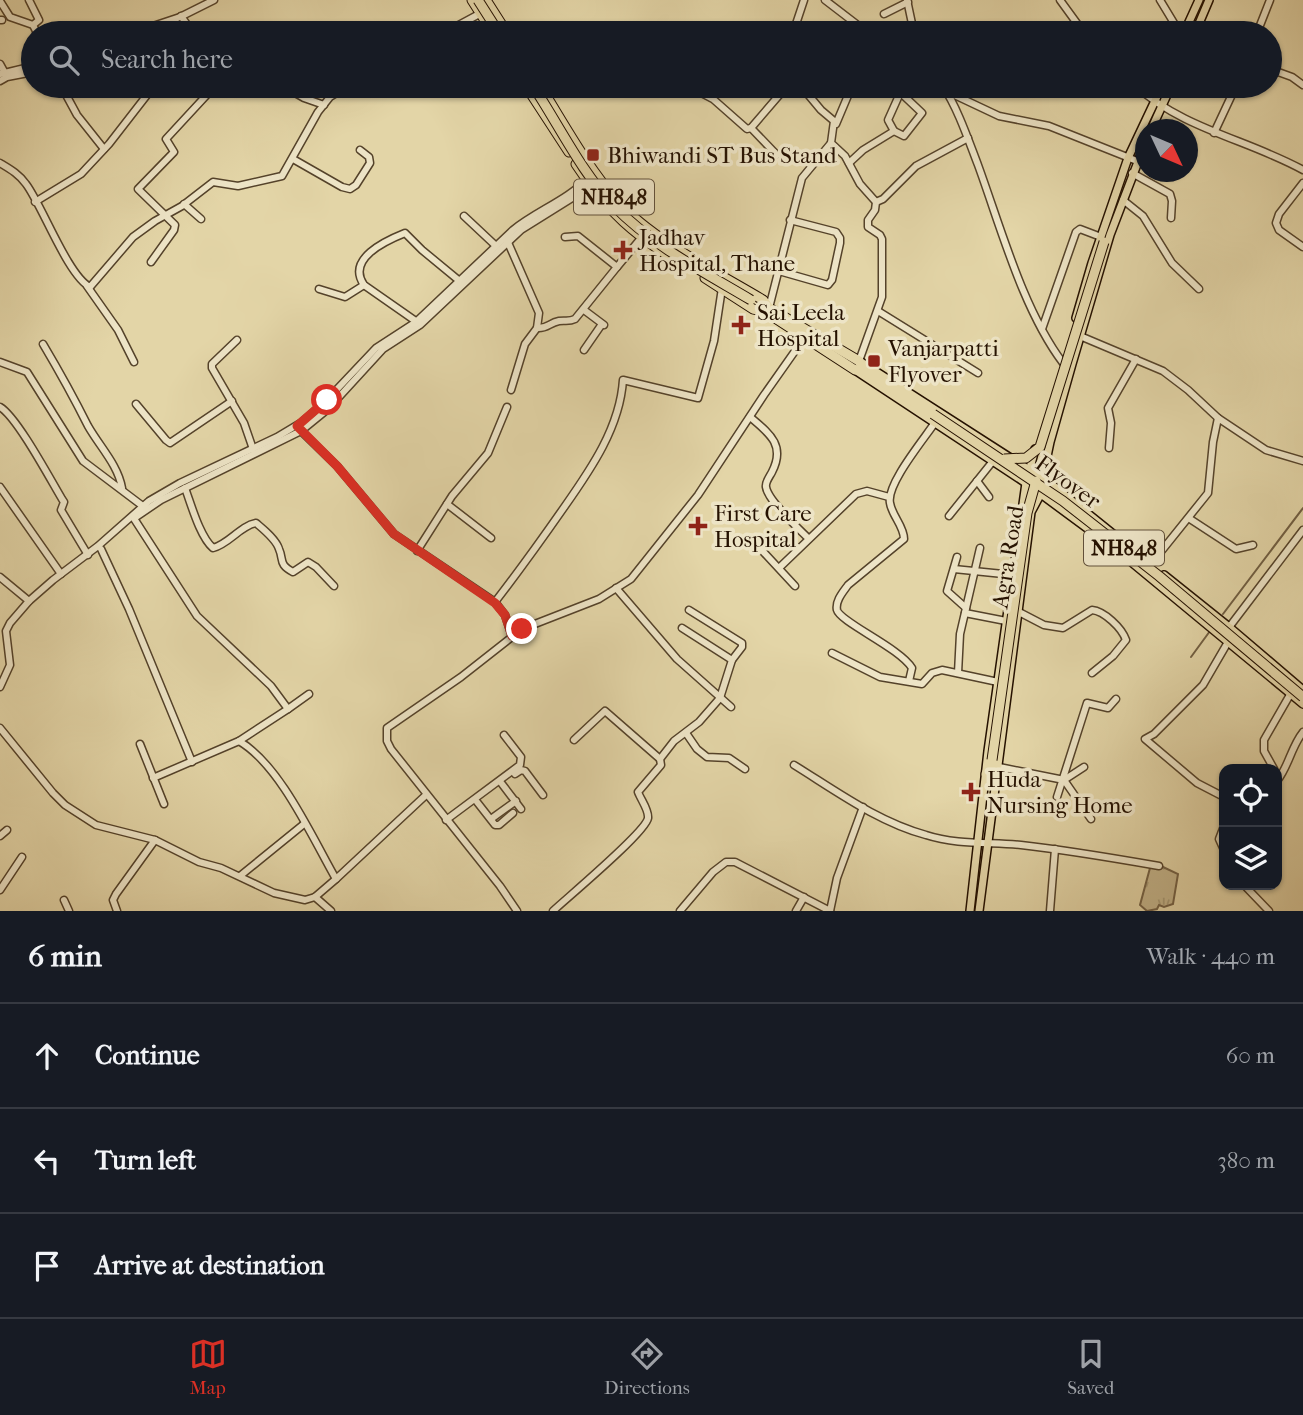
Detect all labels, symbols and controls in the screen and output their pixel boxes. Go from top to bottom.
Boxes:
search box [21,21,1282,98]
icon: search [45,41,83,79]
text: Search here [101,44,233,75]
north arrow [1135,119,1198,182]
place label: Bhiwandi ST Bus Stand [607,142,837,169]
marker: Bhiwandi ST Bus Stand [585,147,601,163]
road number: NH848 [574,180,654,214]
place label: Jadhav Hospital, Thane [637,224,795,277]
marker: Jadhav Hospital, Thane [613,240,633,260]
place label: Sai Leela Hospital [757,299,845,352]
marker: Sai Leela Hospital [731,315,751,335]
place label: Vanjarpatti Flyover [887,335,999,388]
marker: Vanjarpatti Flyover [866,353,882,369]
route start [311,384,342,415]
street label: Flyover [1030,449,1106,515]
place label: First Care Hospital [714,500,812,553]
street label: Agra Road [986,503,1030,611]
marker: First Care Hospital [688,516,708,536]
road number: NH848 [1084,530,1164,566]
route end [506,613,537,644]
map controls [1219,764,1282,890]
button: locate [1219,764,1282,827]
place label: Huda Nursing Home [987,766,1133,819]
marker: Huda Nursing Home [961,782,981,802]
button: layers [1219,827,1282,890]
text: 6 min [28,939,102,974]
text: Walk · 440 m [1147,943,1275,970]
icon: ahead [28,1037,66,1075]
text: Continue [95,1040,200,1071]
text: 60 m [1226,1042,1275,1069]
icon: left [28,1142,66,1180]
text: Turn left [95,1145,196,1176]
text: 380 m [1217,1147,1275,1174]
icon: arrive [28,1247,66,1285]
text: Arrive at destination [95,1250,325,1281]
tab: Map [189,1335,227,1399]
tab: Directions [604,1335,690,1399]
tab: Saved [1067,1335,1114,1399]

